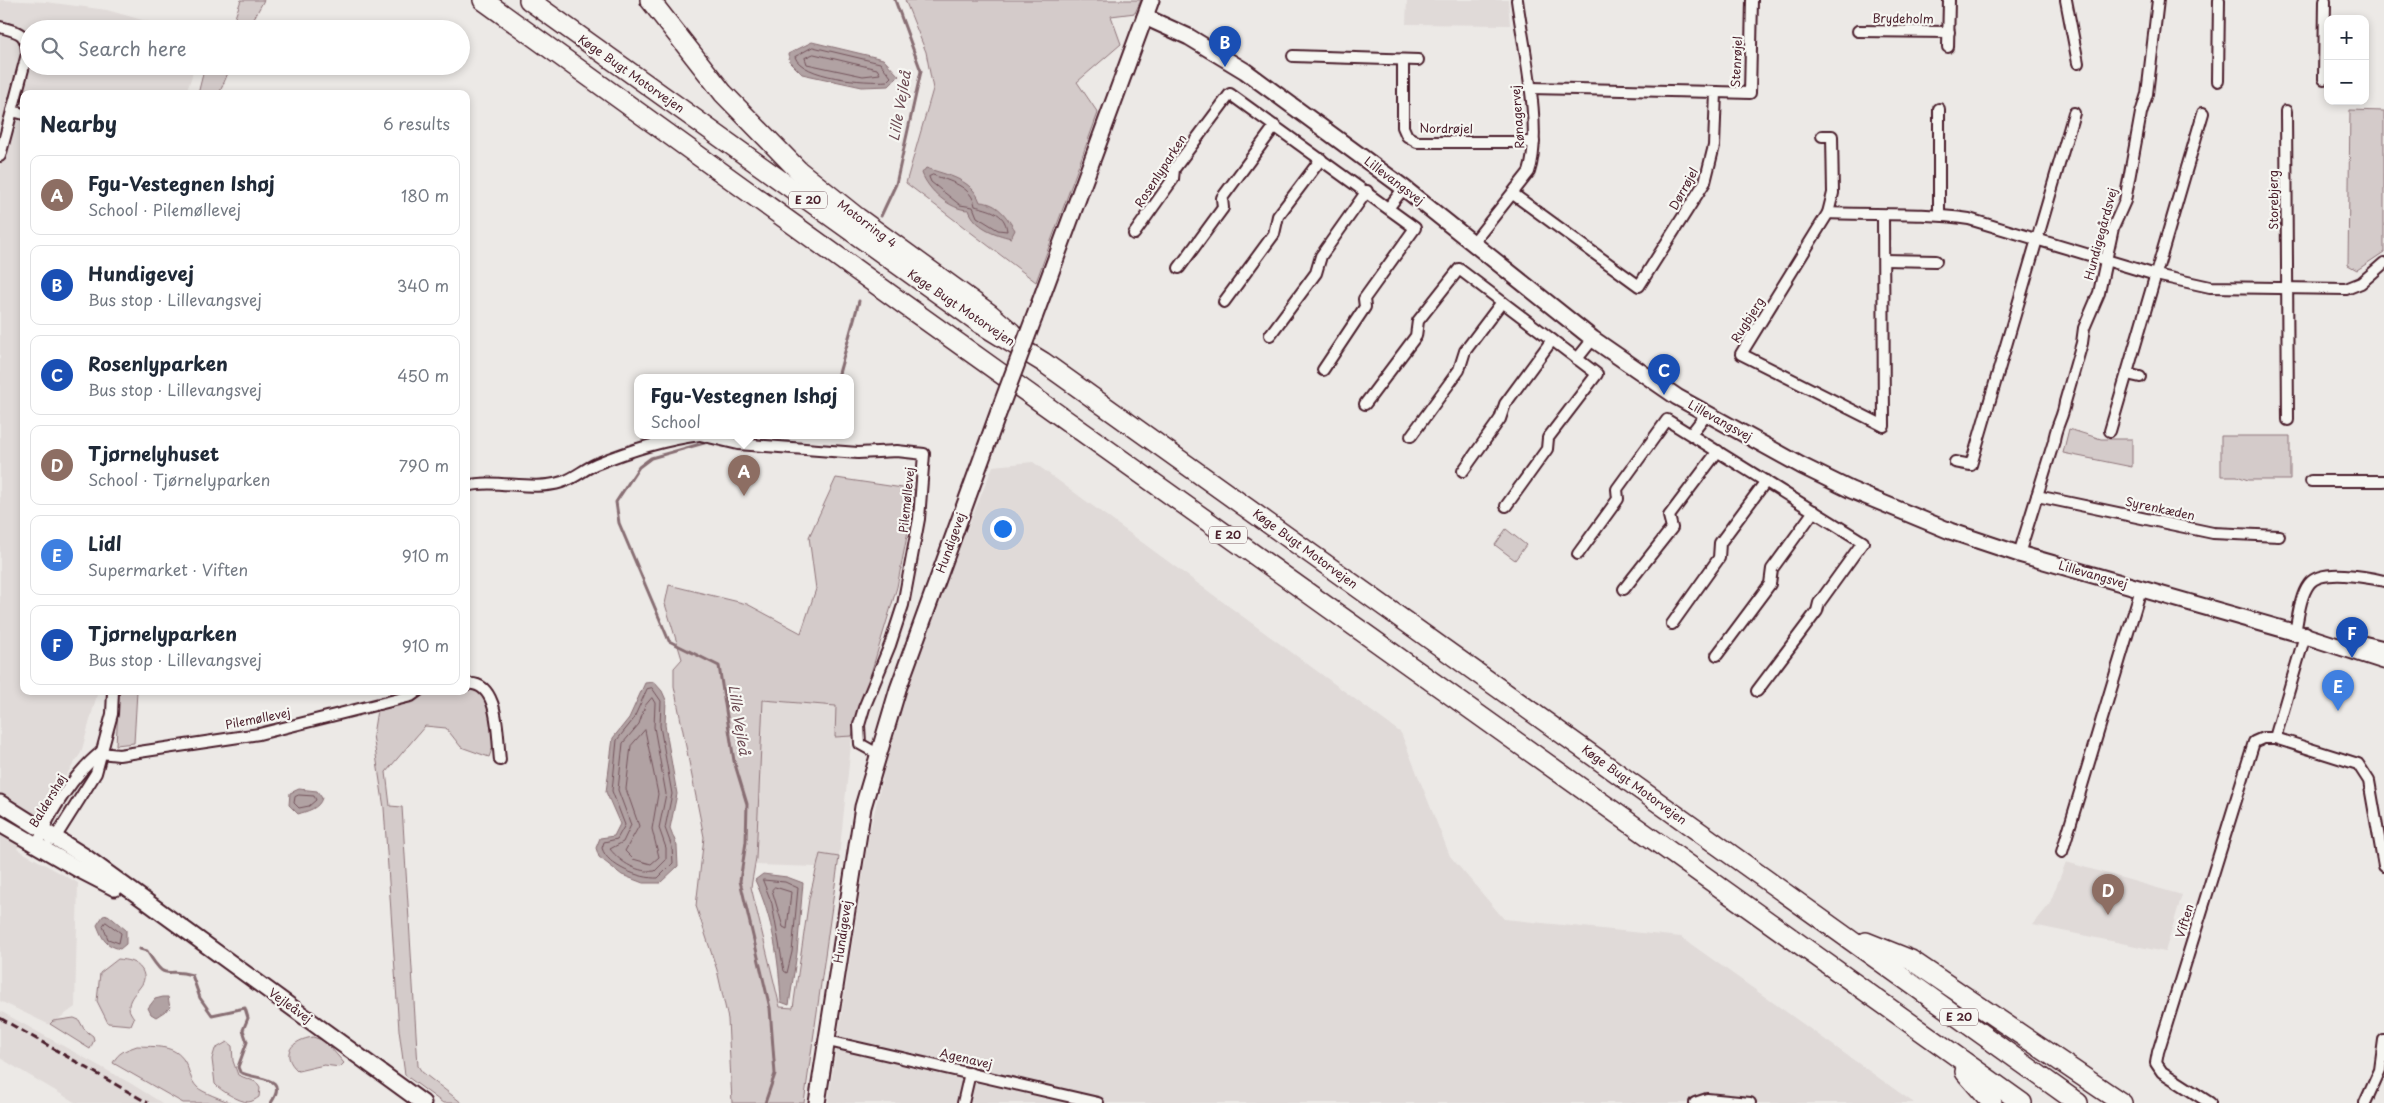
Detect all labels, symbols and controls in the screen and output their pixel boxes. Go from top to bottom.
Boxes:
street label: Brydeholm [1872,8,1934,28]
map controls [2324,15,2369,105]
button: + [2324,15,2369,60]
search box [20,20,470,75]
pin: B [1209,26,1241,67]
street label: Køge Bugt Motorvejen [575,30,688,117]
icon: search [38,34,66,62]
text: Search here [78,34,187,62]
street label: Stenrøjel [1726,36,1746,88]
button: − [2324,60,2369,105]
water label: Lille Vejleå [883,68,916,143]
street label: Rønagervej [1506,85,1528,150]
text: Nearby [40,107,117,139]
text: 6 results [383,111,450,135]
street label: Nordrøjel [1419,119,1473,137]
street label: Rosenlyparken [1130,130,1191,211]
street label: Lillevangsvej [1361,152,1428,209]
street label: Dørrøjel [1664,164,1702,213]
text: Fgu-Vestegnen Ishøj [88,169,275,197]
street label: Storebjerg [2264,170,2282,230]
text: A [51,183,63,207]
text: 180 m [401,183,449,207]
street label: Hundigegårdsvej [2079,185,2121,282]
road number: E 20 [789,192,827,208]
street label: Motorring 4 [834,195,901,252]
text: School · Pilemøllevej [88,197,241,221]
text: Hundigevej [88,259,194,287]
street label: Køge Bugt Motorvejen [904,264,1019,350]
text: B [52,273,62,297]
text: 340 m [397,273,449,297]
text: Bus stop · Lillevangsvej [88,287,262,311]
street label: Rugbjerg [1726,293,1768,346]
text: Rosenlyparken [88,349,228,377]
pin: C [1648,354,1680,395]
text: C [51,363,63,387]
text: 450 m [397,363,449,387]
popup [634,374,854,439]
text: Bus stop · Lillevangsvej [88,377,262,401]
text: Fgu-Vestegnen Ishøj [651,381,837,409]
street label: Lillevangsvej [1685,395,1756,445]
text: School [651,409,701,433]
text: Tjørnelyhuset [88,439,219,467]
text: D [51,453,63,477]
text: 790 m [399,453,449,477]
pin: A [728,455,760,496]
street label: Pilemøllevej [894,466,918,534]
text: School · Tjørnelyparken [88,467,270,491]
street label: Syrenkæden [2124,492,2197,524]
street label: Køge Bugt Motorvejen [1249,504,1362,593]
street label: Hundigevej [931,510,969,575]
your location [990,516,1016,542]
road number: E 20 [1209,526,1247,544]
text: Lidl [88,529,122,557]
text: E [52,543,62,567]
text: 910 m [402,543,449,567]
street label: Lillevangsvej [2057,556,2130,592]
text: Supermarket · Viften [88,557,248,581]
pin: F [2336,617,2368,658]
text: Tjørnelyparken [88,619,237,647]
text: F [52,633,62,657]
text: 910 m [402,633,449,657]
text: Bus stop · Lillevangsvej [88,647,262,671]
pin: E [2322,670,2354,711]
water label: Lille Vejleå [724,683,756,758]
street label: Pilemøllevej [224,703,292,733]
street label: Køge Bugt Motorvejen [1578,740,1691,829]
street label: Baldershøj [24,770,70,831]
pin: D [2092,874,2124,915]
street label: Hundigevej [829,899,855,964]
street label: Viften [2170,901,2198,940]
street label: Vejleåvej [265,983,316,1027]
road number: E 20 [1940,1009,1978,1026]
street label: Agenavej [938,1043,994,1073]

